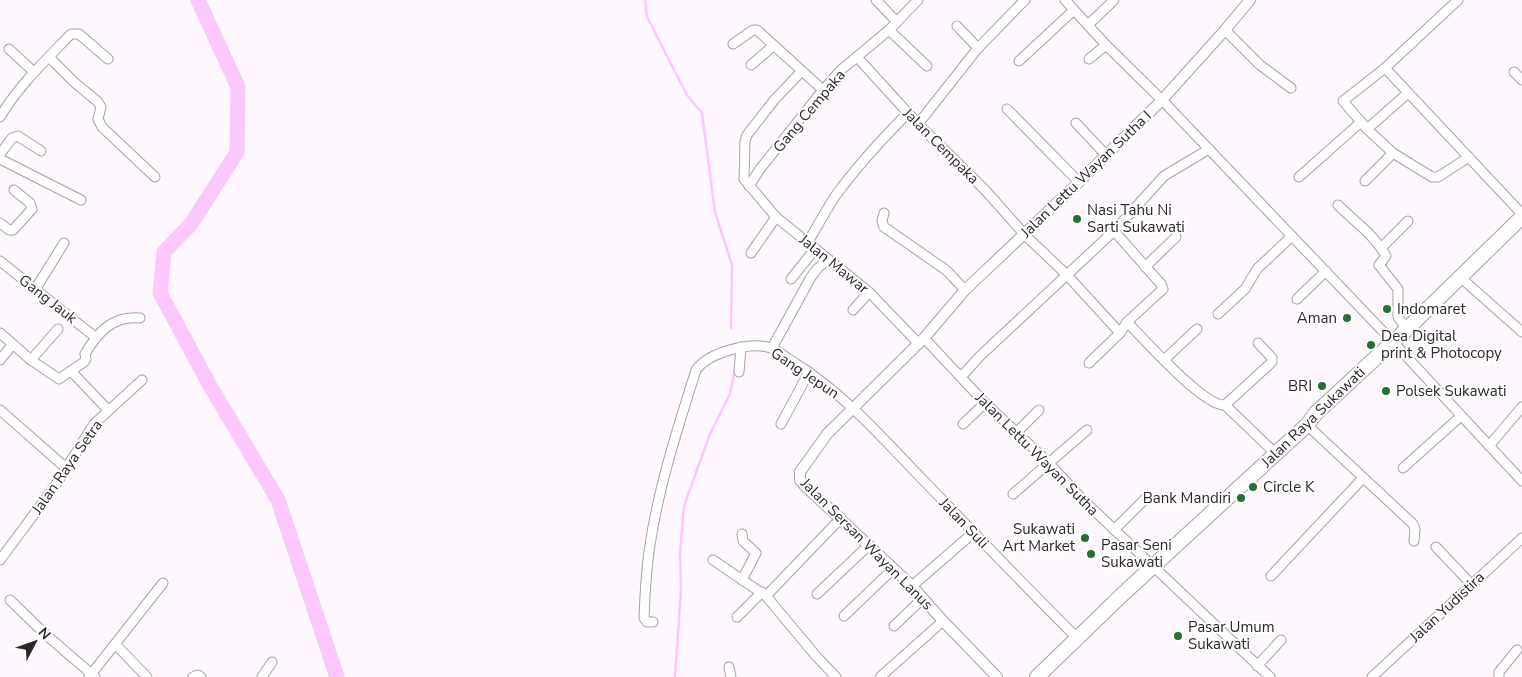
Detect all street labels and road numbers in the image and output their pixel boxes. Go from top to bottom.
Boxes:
street label: Gang Cempaka [768,65,850,157]
street label: Jalan Cempaka [898,103,983,188]
street label: Jalan Lettu Wayan Sutha I [1016,106,1156,243]
street label: Jalan Mawar [794,229,873,299]
street label: Gang Jauk [15,270,82,328]
street label: Gang Jepun [767,343,843,403]
street label: Jalan Raya Sukawati [1256,362,1369,472]
street label: Jalan Lettu Wayan Sutha [970,387,1103,520]
street label: Jalan Raya Setra [27,416,107,519]
street label: Jalan Sersan Wayan Lanus [796,473,937,614]
street label: Jalan Suli [934,493,993,553]
street label: Jalan Yudistira [1405,567,1489,647]

